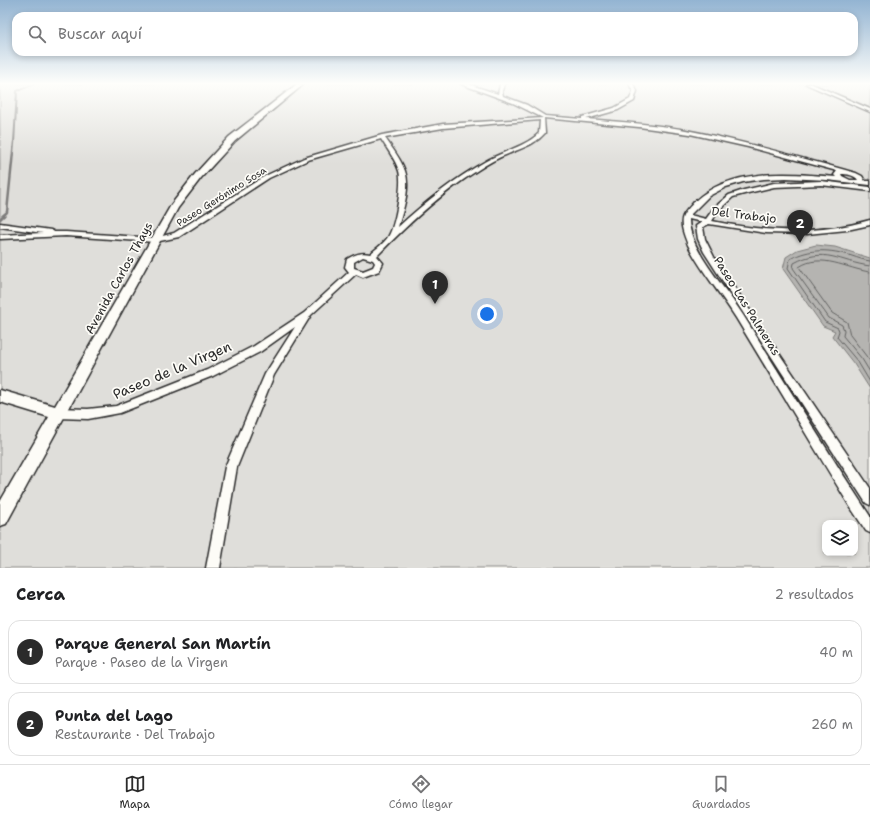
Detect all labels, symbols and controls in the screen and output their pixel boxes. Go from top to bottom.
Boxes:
search box [12,12,858,56]
icon: search [26,23,48,45]
text: Buscar aquí [58,24,142,44]
street label: Paseo Gerónimo Sosa [174,163,269,229]
street label: Del Trabajo [710,203,778,227]
pin: 2 [787,210,813,243]
street label: Avenida Carlos Thays [82,219,157,337]
street label: Paseo Las Palmeras [710,253,784,359]
pin: 1 [422,271,448,304]
your location [477,304,497,324]
street label: Paseo de la Virgen [110,337,234,403]
map controls [822,520,858,556]
button: layers [822,520,858,556]
text: Cerca [16,583,65,605]
text: 2 resultados [775,586,854,603]
text: Parque General San Martín [55,634,271,654]
text: 1 [27,644,33,661]
text: 40 m [819,644,853,661]
text: Parque · Paseo de la Virgen [55,654,228,671]
text: Punta del Lago [55,706,173,726]
text: 2 [25,716,35,733]
text: 260 m [811,716,853,733]
text: Restaurante · Del Trabajo [55,726,215,743]
tab: Mapa [119,773,150,812]
tab: Cómo llegar [389,773,453,812]
tab: Guardados [692,773,750,812]

